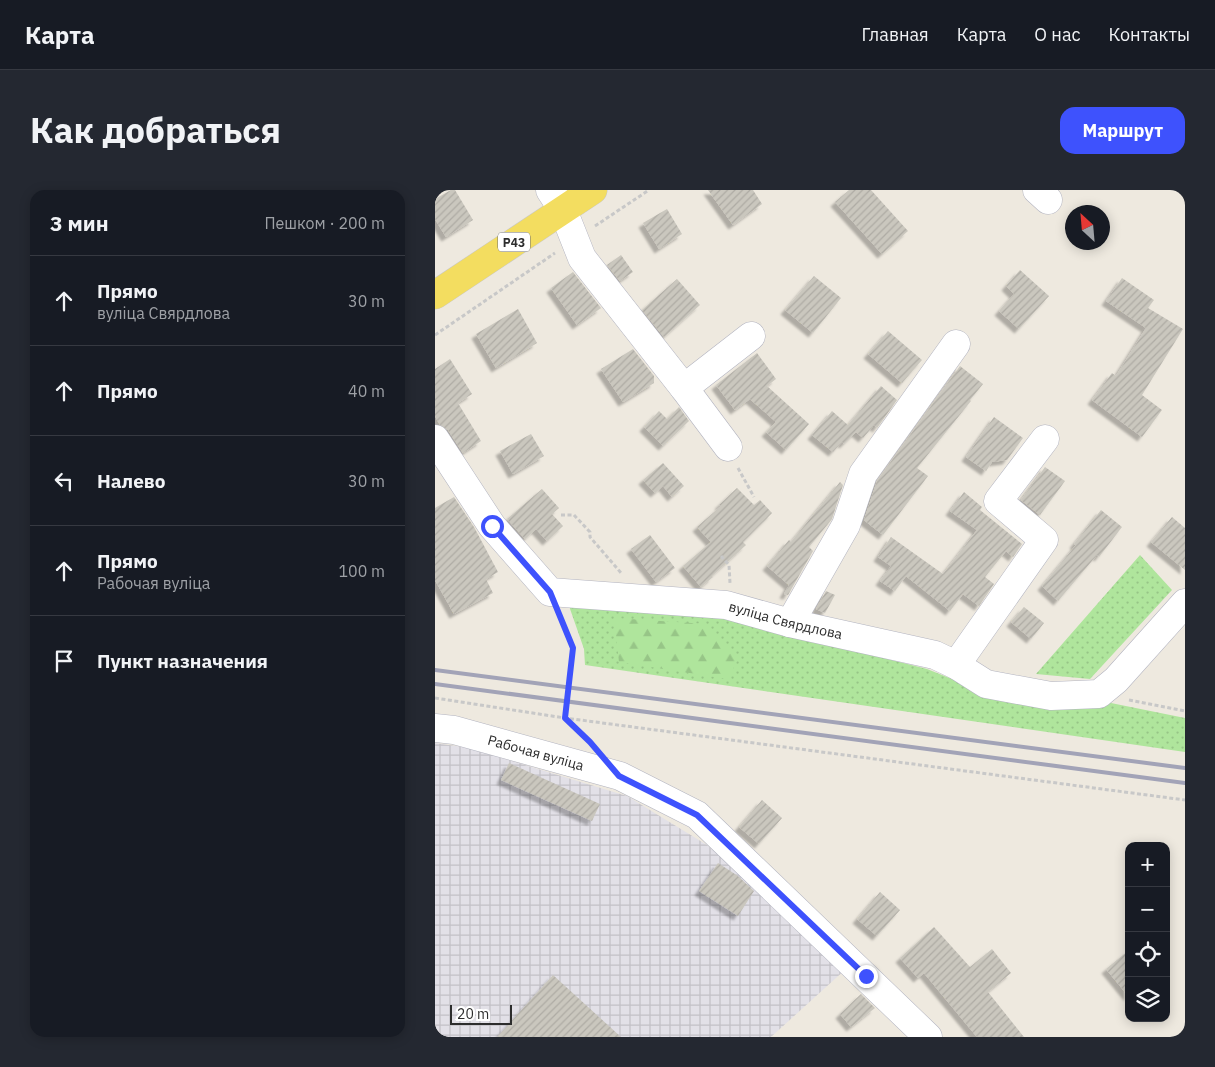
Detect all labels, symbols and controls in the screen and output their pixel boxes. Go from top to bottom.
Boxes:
text: Карта [25,19,95,51]
text: Главная [861,23,929,46]
text: Карта [957,23,1006,46]
text: О нас [1034,23,1081,46]
text: Контакты [1109,23,1190,46]
text: Как добраться [30,107,281,153]
button: Маршрут [1060,107,1185,154]
north arrow [1065,205,1110,250]
text: 3 мин [50,209,109,237]
text: Пешком · 200 m [264,213,385,233]
road number: Р43 [498,232,530,252]
text: Прямо [97,279,158,303]
icon: ahead [50,287,78,315]
text: 30 m [348,291,385,311]
text: вуліца Свярдлова [97,303,230,323]
icon: ahead [50,377,78,405]
text: Прямо [97,379,158,403]
text: 40 m [348,381,385,401]
icon: left [50,467,78,495]
text: Налево [97,469,166,493]
text: 30 m [348,471,385,491]
route start [481,515,504,538]
text: Прямо [97,549,158,573]
icon: ahead [50,557,78,585]
text: 100 m [338,561,385,581]
text: Рабочая вуліца [97,573,210,593]
street label: вуліца Свярдлова [727,597,845,643]
icon: arrive [50,647,78,675]
text: Пункт назначения [97,649,268,673]
street label: Рабочая вуліца [486,731,587,775]
map controls [1125,842,1170,1022]
button: + [1125,842,1170,887]
button: − [1125,887,1170,932]
button: locate [1125,932,1170,977]
route end [855,965,878,988]
button: layers [1125,977,1170,1022]
scale bar [450,1002,513,1025]
text: 20 m [457,1005,489,1023]

